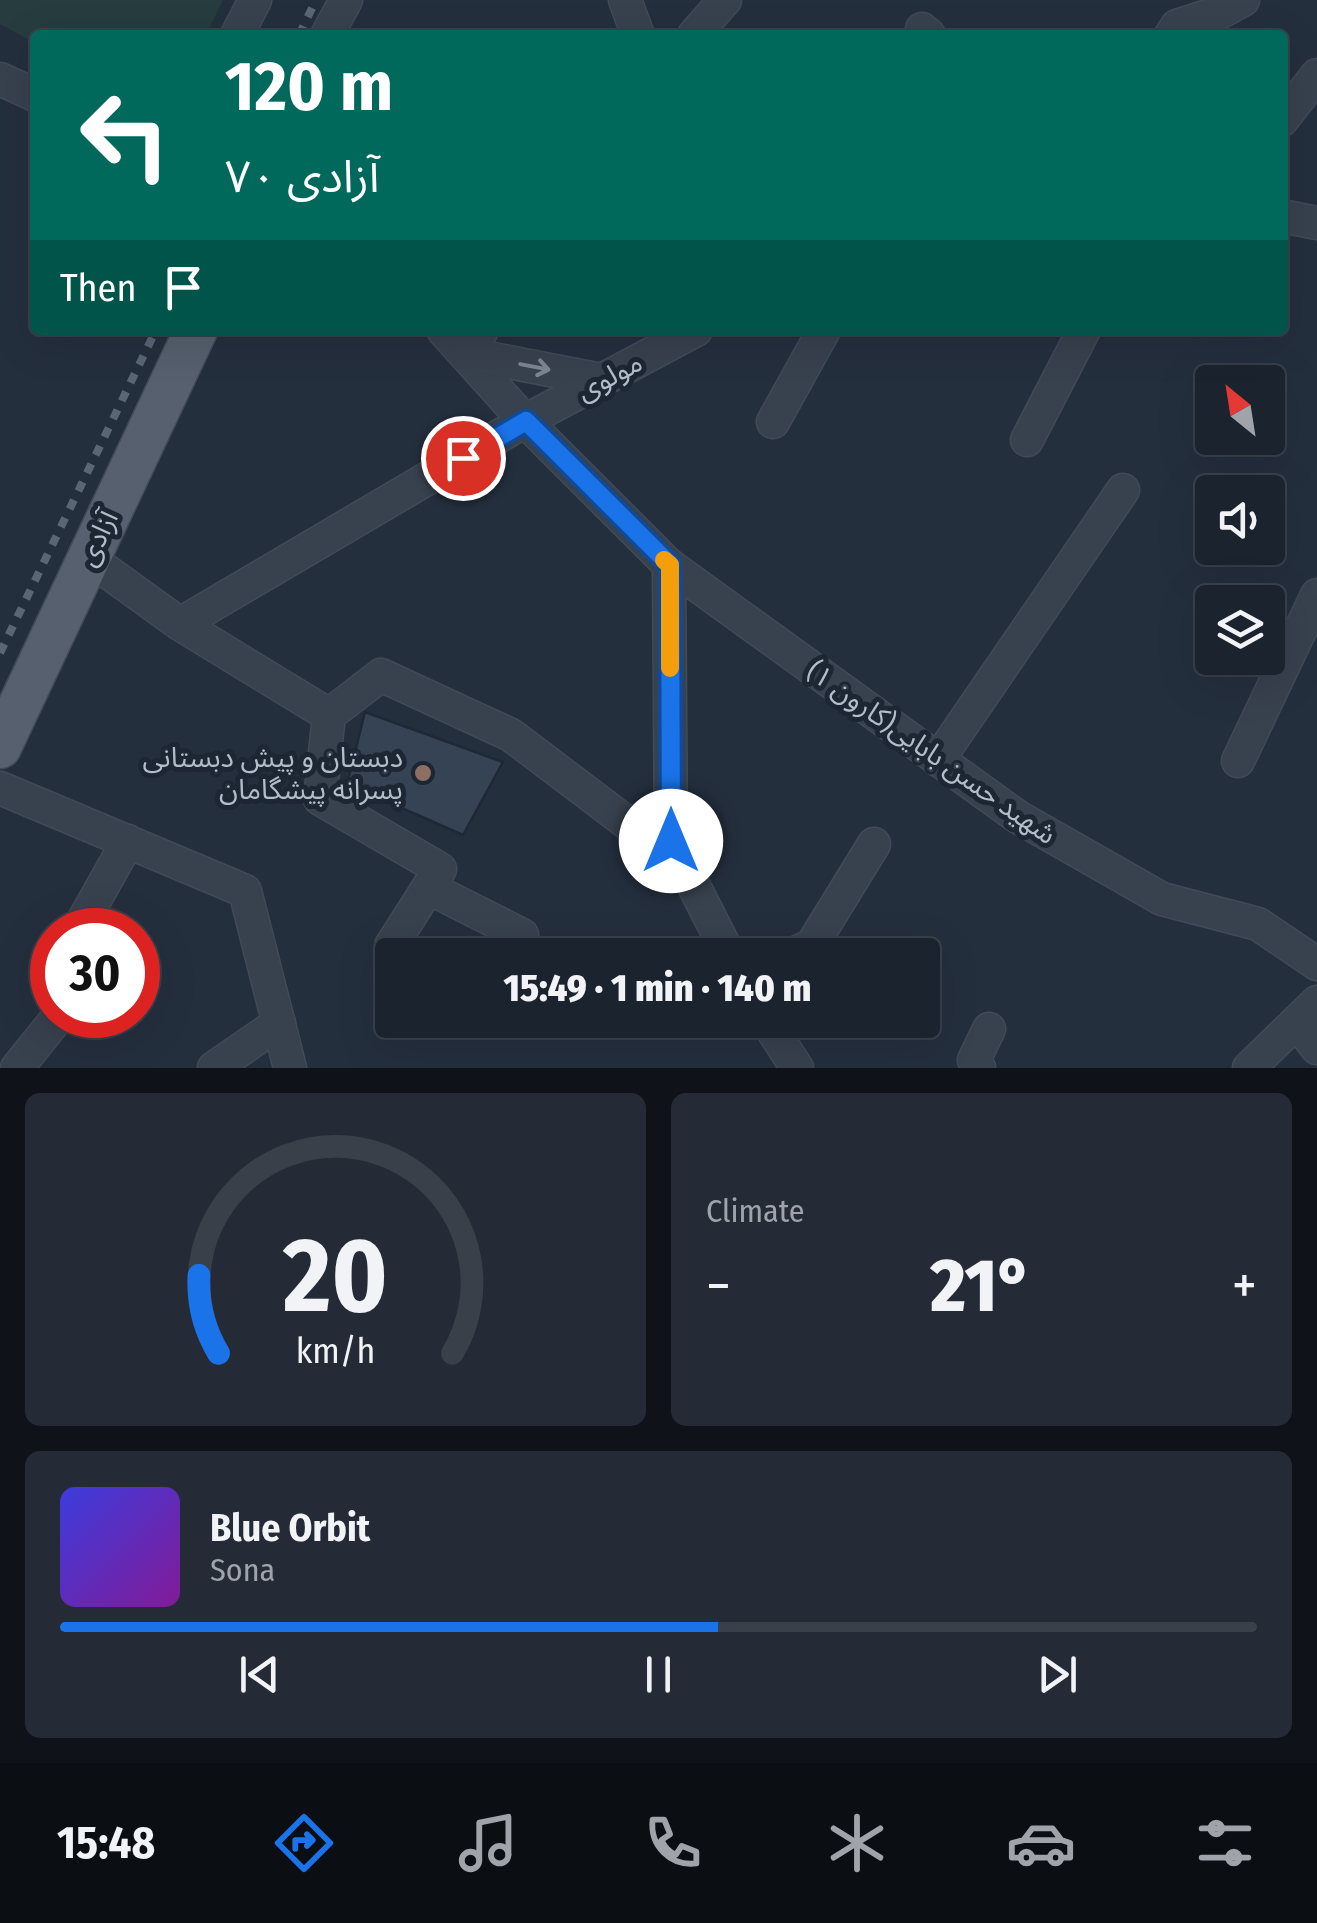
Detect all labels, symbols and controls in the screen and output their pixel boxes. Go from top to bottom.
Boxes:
text: 120 m [225,45,393,129]
icon: left [60,70,190,200]
text: آزادی ۷۰ [225,150,379,204]
icon: arrive [156,260,211,315]
text: Then [60,265,136,311]
street label: مولوی [571,346,648,407]
one-way arrow [518,359,550,378]
north arrow [1195,365,1285,455]
map controls [1195,365,1285,675]
pin [421,416,506,501]
icon: arrive [436,431,491,486]
button: sound [1195,475,1285,565]
street label: آزادی [70,504,126,571]
button: layers [1195,585,1285,675]
street label: شهید حسن بابایی(کارون ۱) [801,654,1063,851]
place label: دبستان و پیش دبستانی پسرانه پیشگامان [143,741,403,807]
marker: دبستان و پیش دبستانی پسرانه پیشگامان [412,762,434,784]
position arrow [619,789,723,893]
speed limit sign: 30 [30,908,160,1038]
text: 15:49 · 1 min · 140 m [504,965,812,1011]
text: Climate [706,1192,805,1230]
text: 20 [282,1214,388,1339]
text: 21° [931,1241,1032,1331]
text: − [706,1253,731,1319]
text: + [1232,1253,1257,1319]
text: km/h [296,1330,375,1372]
text: Blue Orbit [210,1505,370,1551]
text: Sona [210,1551,275,1589]
icon: previous [232,1647,287,1702]
icon: pause [631,1647,686,1702]
icon: next [1030,1647,1085,1702]
icon: directions [269,1808,339,1878]
icon: music [453,1808,523,1878]
icon: phone [638,1808,708,1878]
icon: climate [822,1808,892,1878]
icon: car [1006,1808,1076,1878]
icon: filters [1190,1808,1260,1878]
text: 15:48 [57,1816,155,1870]

